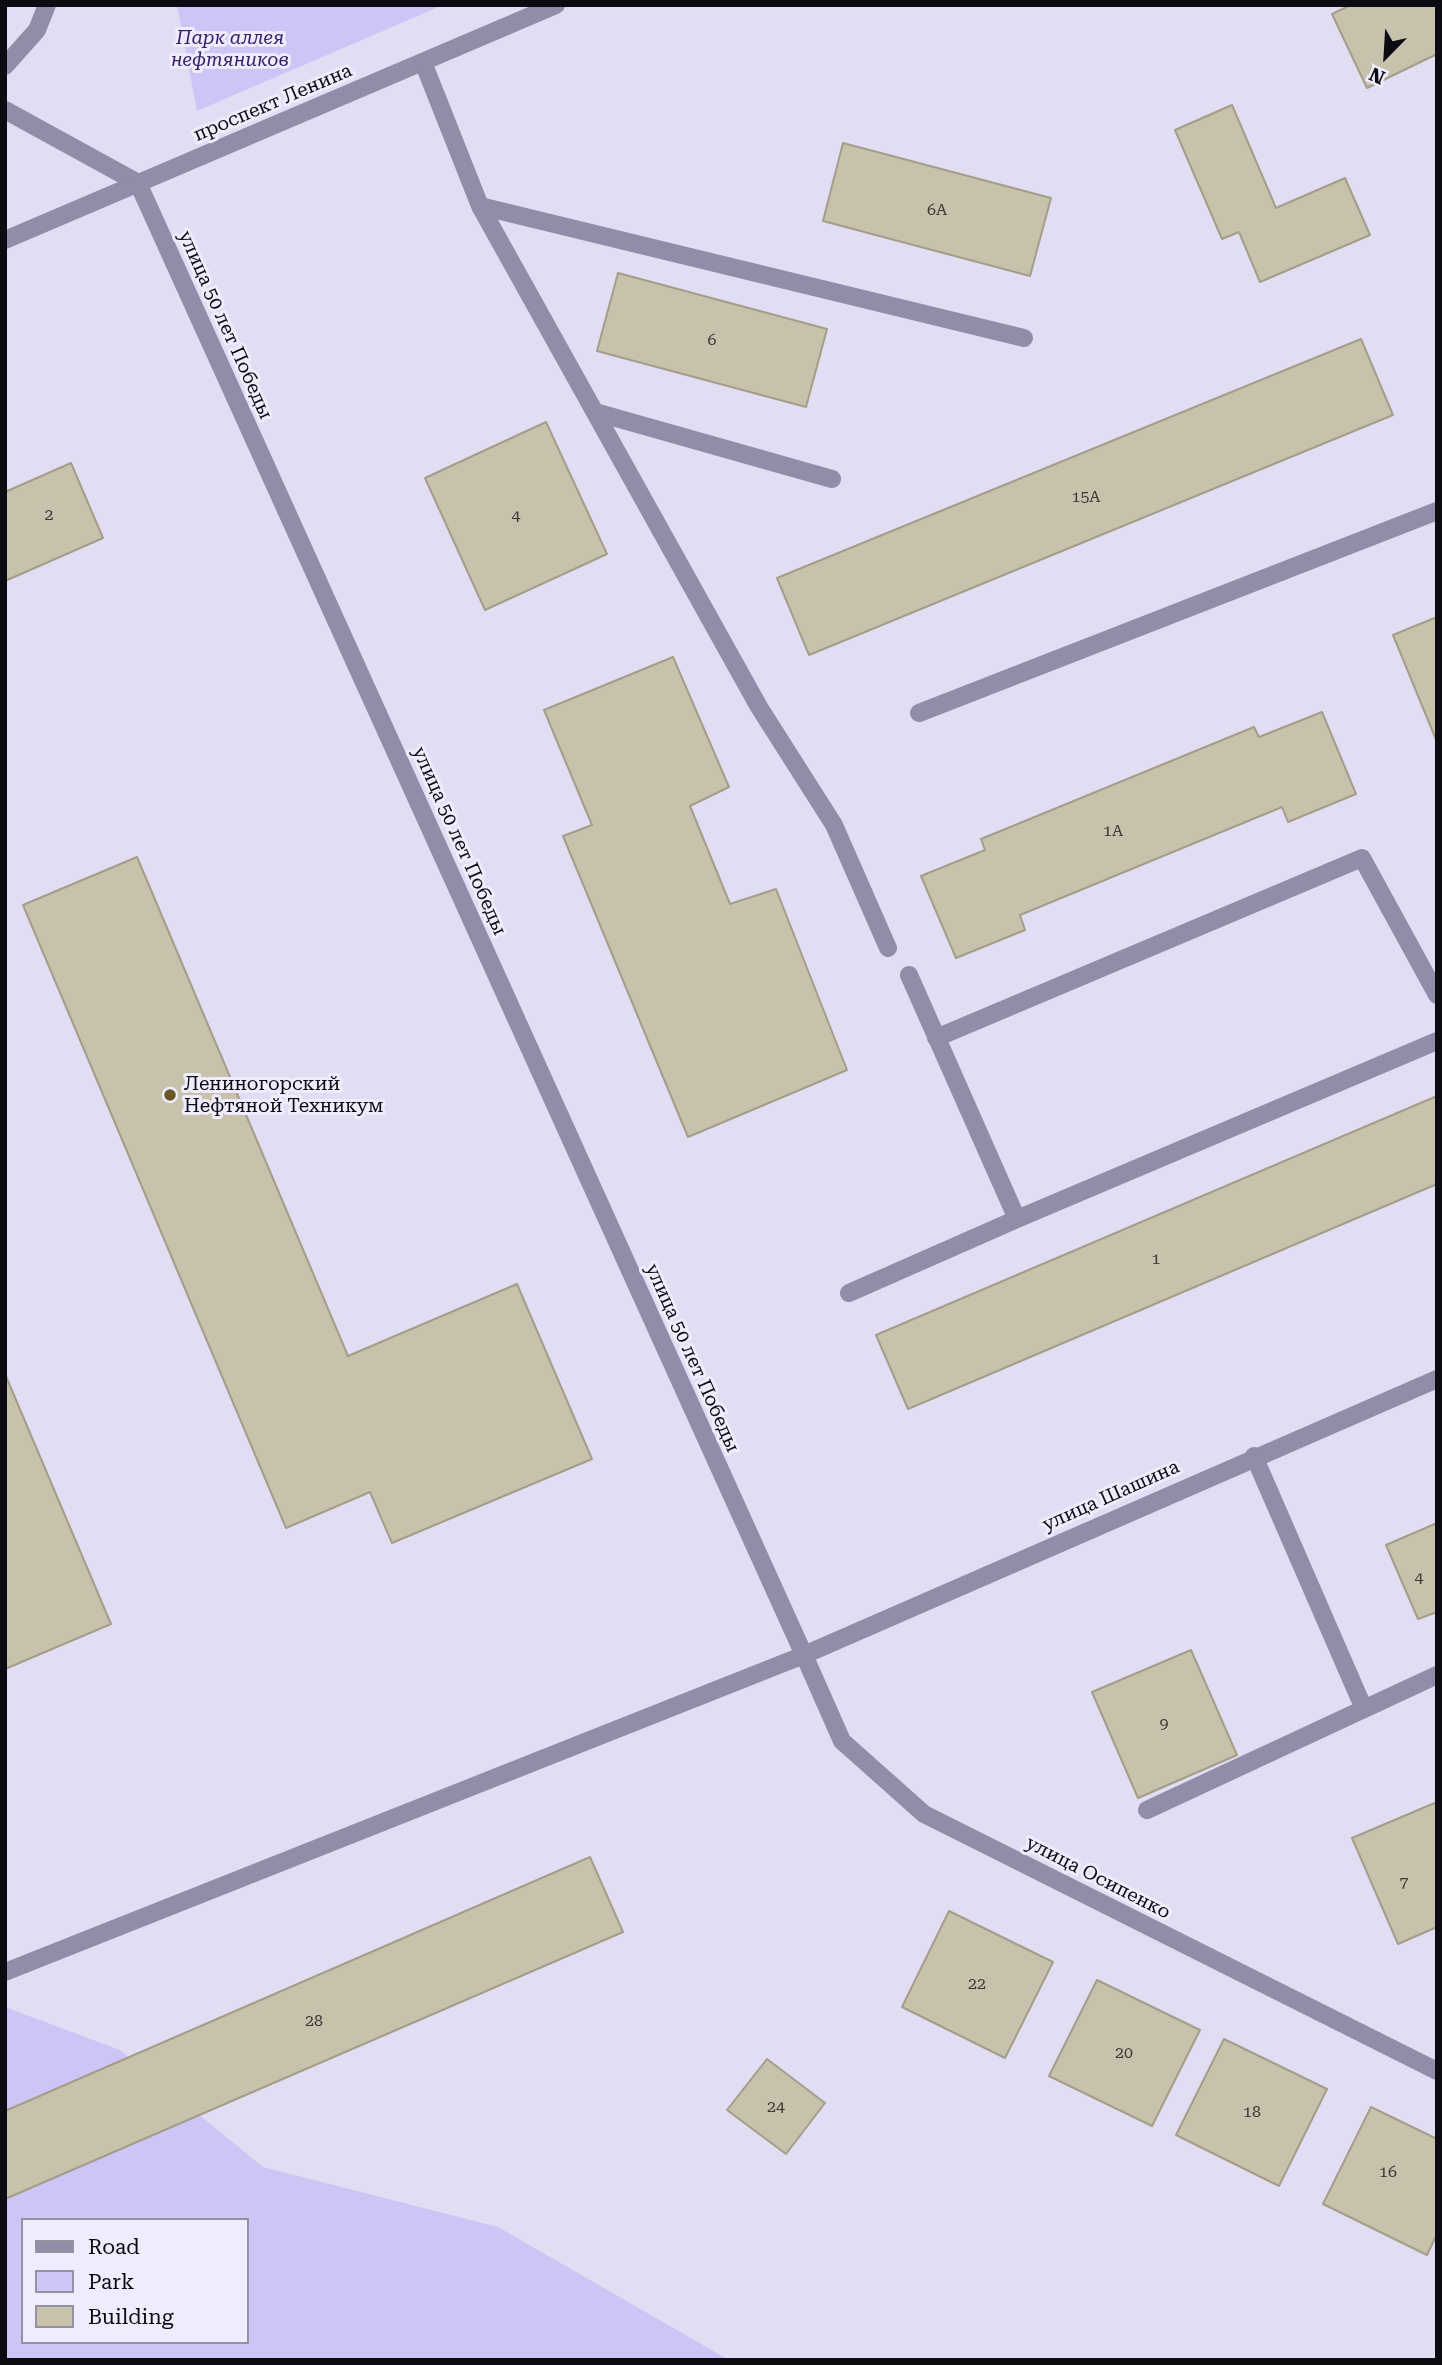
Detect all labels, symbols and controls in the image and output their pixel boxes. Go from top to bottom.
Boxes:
north arrow [1351,21,1421,91]
park label: Парк аллея нефтяников [171,27,289,71]
street label: проспект Ленина [190,59,356,147]
text: N [1366,62,1389,89]
house number: 6А [927,200,947,220]
street label: улица 50 лет Победы [173,227,277,423]
house number: 6 [708,330,716,350]
house number: 15А [1071,487,1101,507]
house number: 2 [45,505,53,525]
house number: 4 [512,506,520,526]
street label: улица 50 лет Победы [407,743,511,939]
house number: 1А [1103,821,1123,841]
place label: Лениногорский Нефтяной Техникум [184,1073,383,1117]
marker: Лениногорский Нефтяной Техникум [162,1087,178,1103]
house number: 1 [1152,1249,1160,1269]
street label: улица 50 лет Победы [640,1260,744,1456]
street label: улица Шашина [1039,1456,1183,1536]
house number: 4 [1415,1568,1423,1588]
house number: 9 [1160,1714,1168,1734]
street label: улица Осипенко [1022,1832,1174,1924]
house number: 7 [1400,1872,1408,1892]
house number: 22 [968,1974,986,1994]
house number: 28 [305,2011,323,2031]
house number: 20 [1115,2043,1133,2063]
house number: 24 [767,2097,785,2117]
house number: 18 [1243,2102,1261,2122]
house number: 16 [1379,2162,1397,2182]
legend [21,2218,248,2344]
text: Road [88,2235,140,2259]
text: Park [88,2270,134,2294]
text: Building [88,2305,174,2329]

